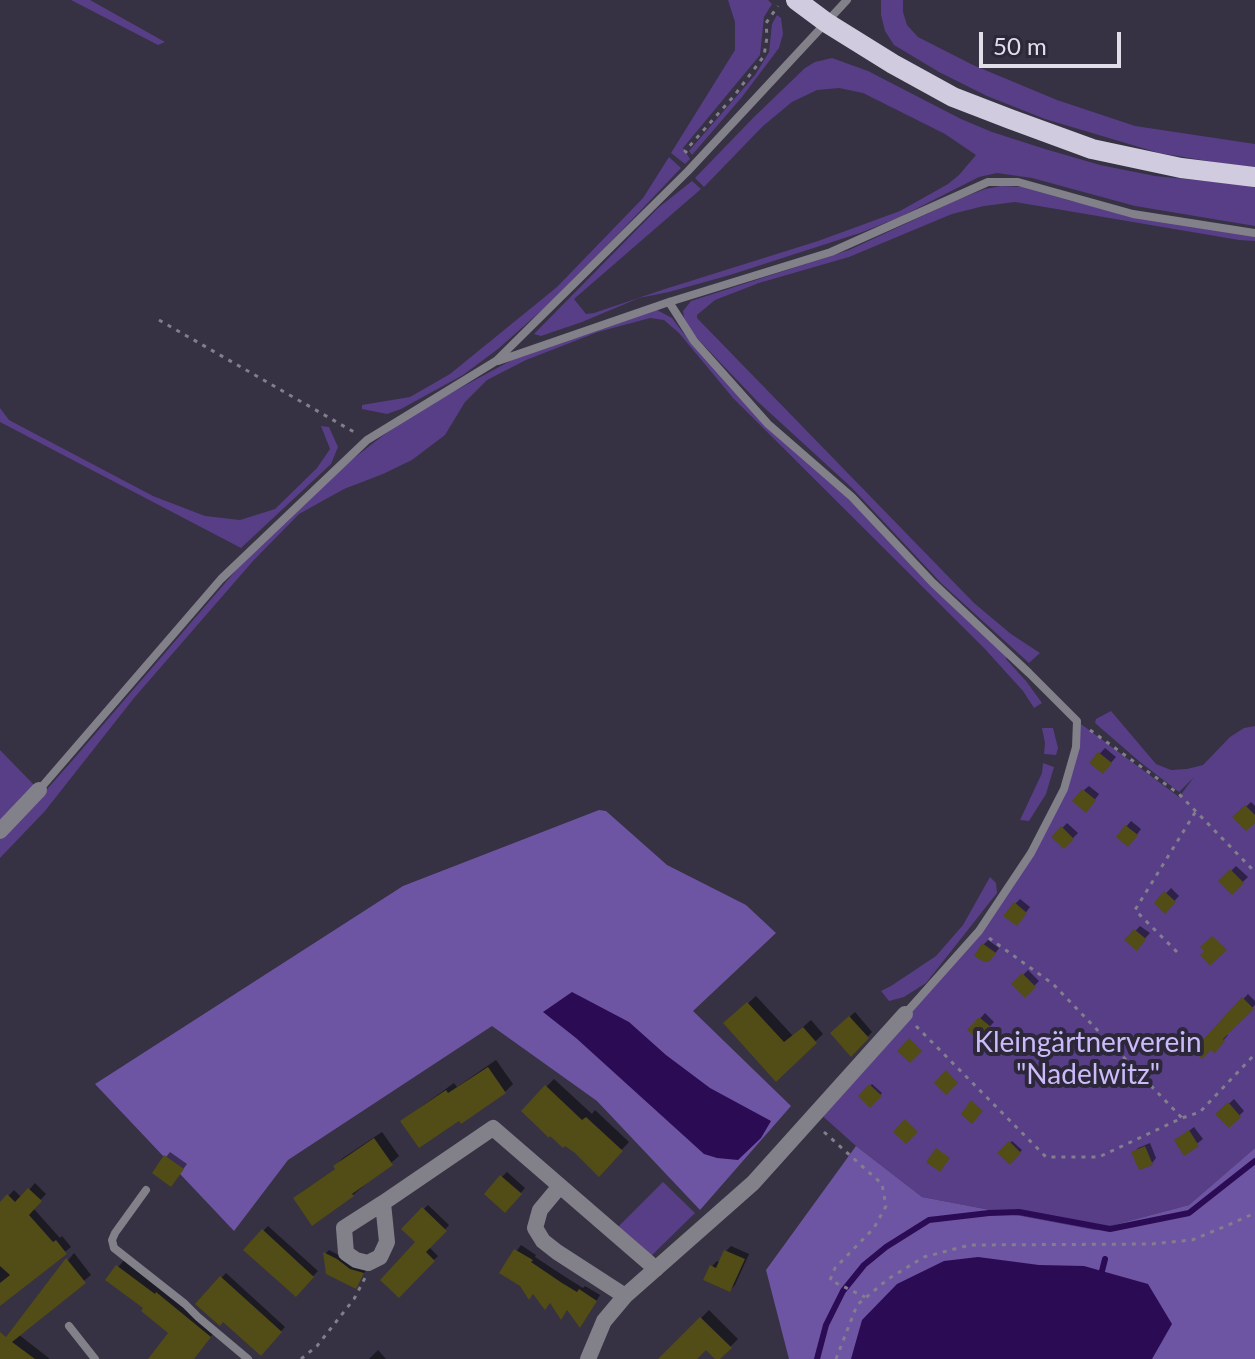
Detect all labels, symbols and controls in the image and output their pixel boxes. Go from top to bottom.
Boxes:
scale bar [983,16,1125,66]
text: 50 m [993,31,1047,60]
park label: Kleingärtnerverein "Nadelwitz" [974,1026,1202,1092]

